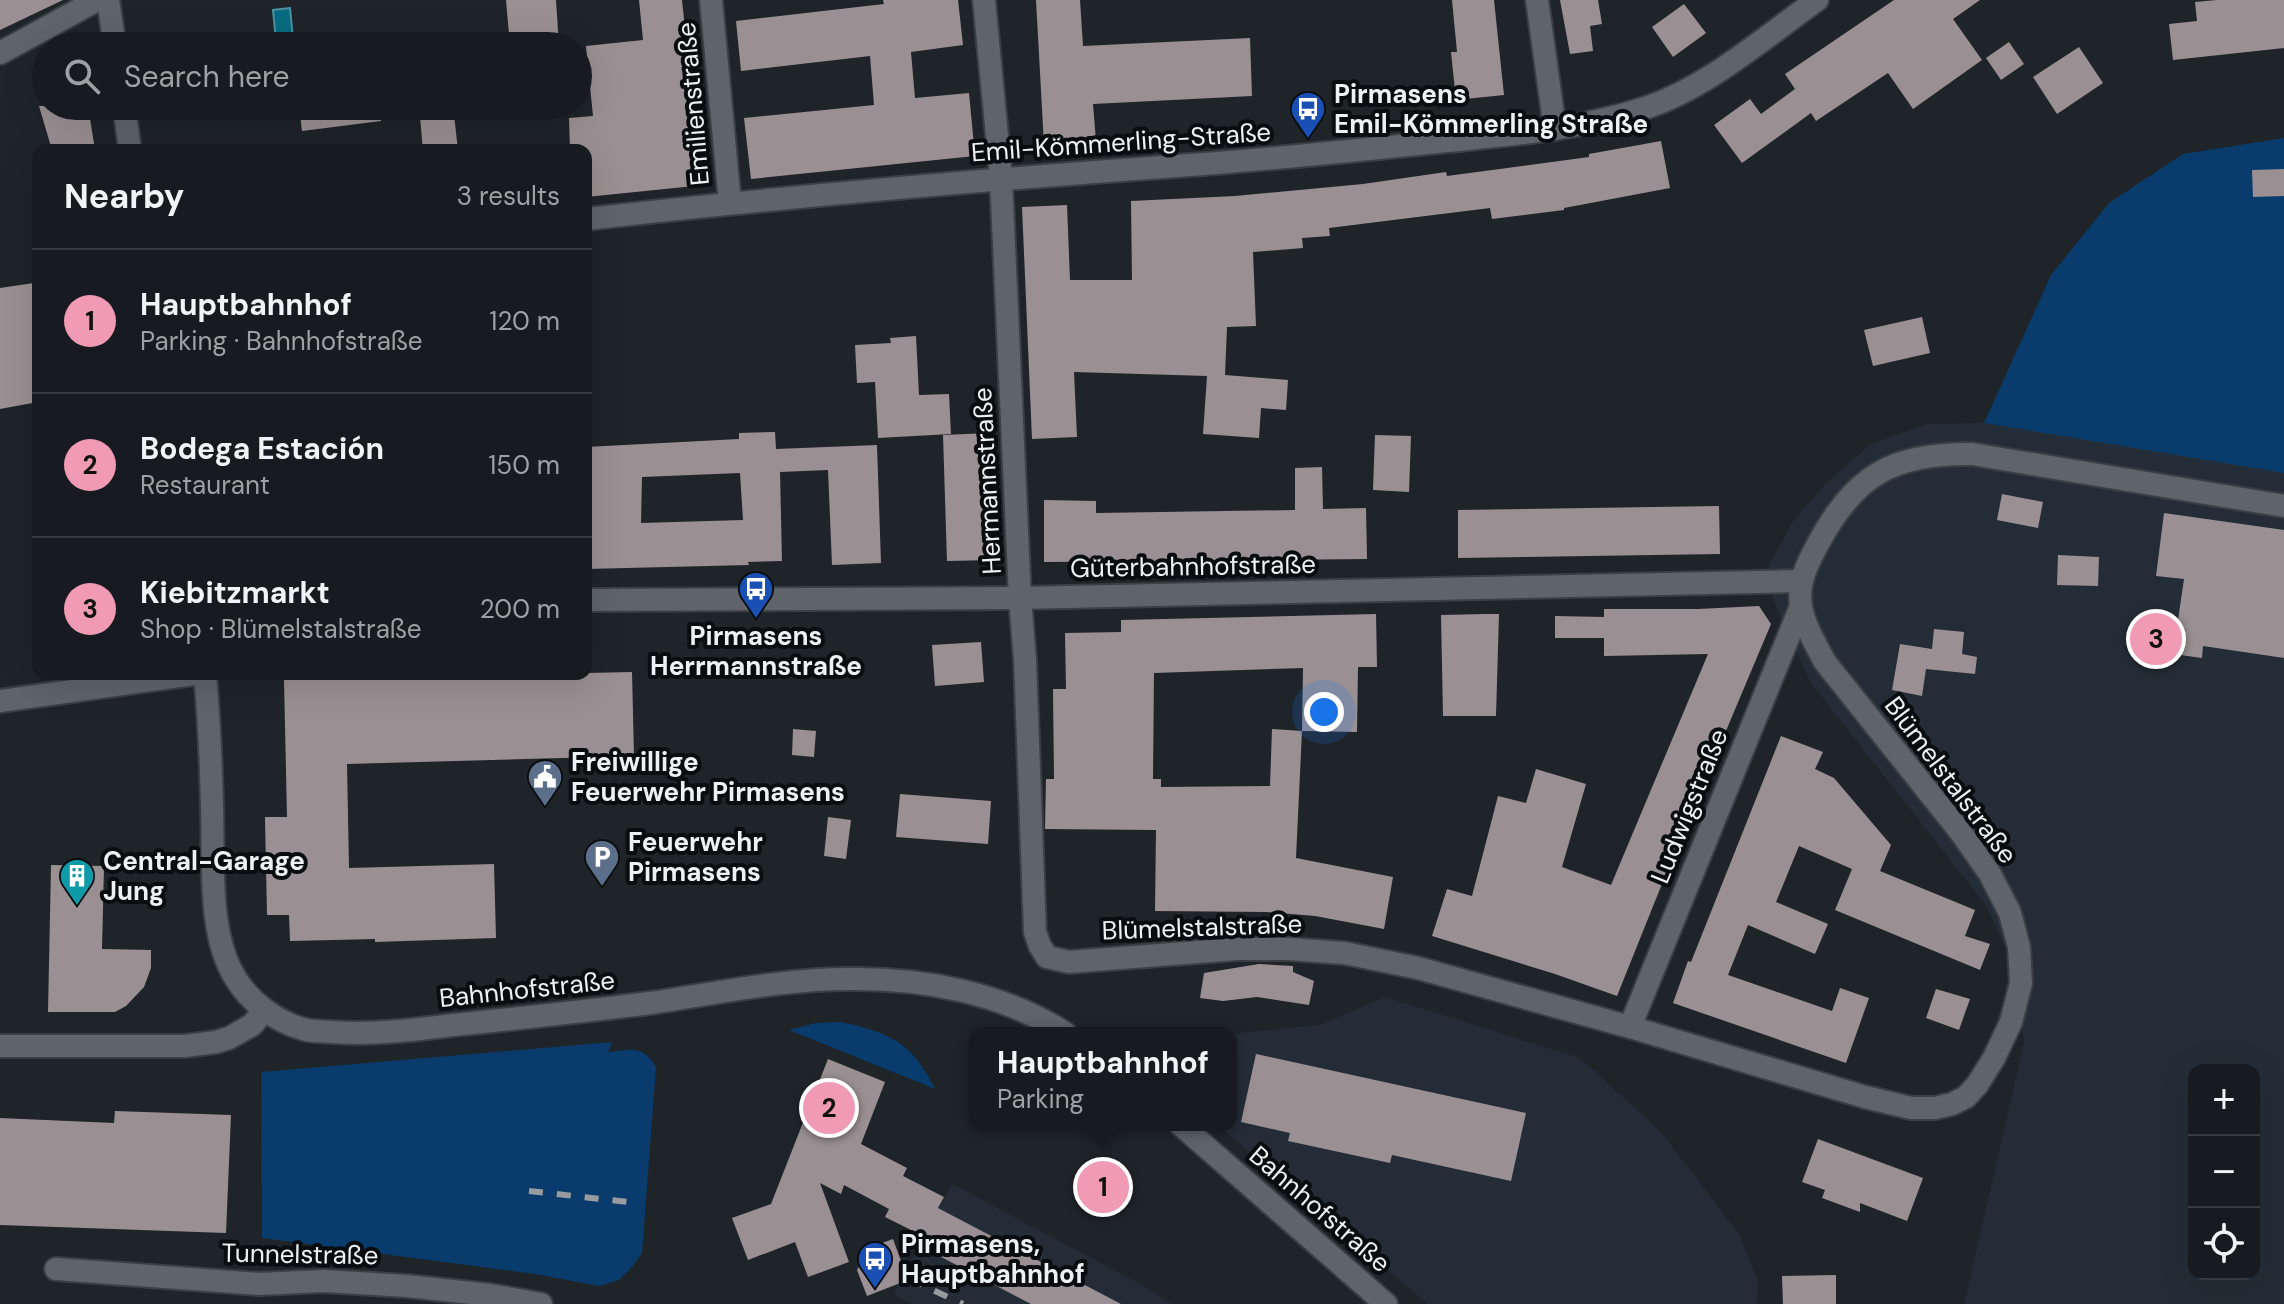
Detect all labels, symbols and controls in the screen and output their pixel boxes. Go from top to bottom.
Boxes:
street label: Emilienstraße [669,21,717,187]
search box [32,32,592,120]
icon: search [60,54,104,98]
text: Search here [124,57,290,96]
place label: Pirmasens Emil-Kömmerling Straße [1334,77,1648,141]
bus stop icon: Pirmasens Emil-Kömmerling Straße [1289,90,1327,140]
street label: Emil-Kömmerling-Straße [970,115,1272,169]
text: Nearby [64,174,184,219]
text: 3 results [457,179,560,213]
text: Hauptbahnhof [140,285,352,324]
text: 1 [85,304,95,338]
text: 120 m [489,304,560,338]
text: Parking · Bahnhofstraße [140,324,422,358]
street label: Hermannstraße [965,387,1009,575]
text: Bodega Estación [140,429,384,468]
text: 2 [82,448,98,482]
text: 150 m [488,448,560,482]
text: Restaurant [140,468,270,502]
street label: Güterbahnhofstraße [1070,547,1316,585]
bus stop icon: Pirmasens Herrmannstraße [737,570,775,620]
text: Kiebitzmarkt [140,573,330,612]
text: 3 [82,592,98,626]
text: 200 m [480,592,560,626]
pin: 3 [2130,609,2182,669]
text: Shop · Blümelstalstraße [140,612,421,646]
place label: Pirmasens Herrmannstraße [650,619,862,683]
street label: Blümelstalstraße [1877,690,2025,870]
your location [1304,692,1344,732]
street label: Ludwigstraße [1643,724,1735,888]
place label: Freiwillige Feuerwehr Pirmasens [571,745,845,809]
public building icon: Freiwillige Feuerwehr Pirmasens [526,758,564,808]
place label: Feuerwehr Pirmasens [628,825,763,889]
parking icon: Feuerwehr Pirmasens [583,838,621,888]
place label: Central-Garage Jung [103,844,305,908]
building icon: Central-Garage Jung [58,857,96,907]
street label: Blümelstalstraße [1101,907,1303,947]
street label: Bahnhofstraße [437,963,617,1015]
popup [969,1027,1237,1131]
text: Hauptbahnhof [997,1043,1209,1082]
map controls [2188,1064,2260,1280]
button: + [2188,1064,2260,1136]
pin: 2 [803,1078,855,1138]
text: Parking [997,1082,1084,1116]
button: − [2188,1136,2260,1208]
street label: Bahnhofstraße [1242,1138,1398,1280]
pin: 1 [1077,1157,1129,1217]
button: locate [2188,1208,2260,1280]
place label: Pirmasens, Hauptbahnhof [901,1227,1085,1291]
street label: Tunnelstraße [221,1236,379,1272]
bus stop icon: Pirmasens, Hauptbahnhof [856,1240,894,1290]

